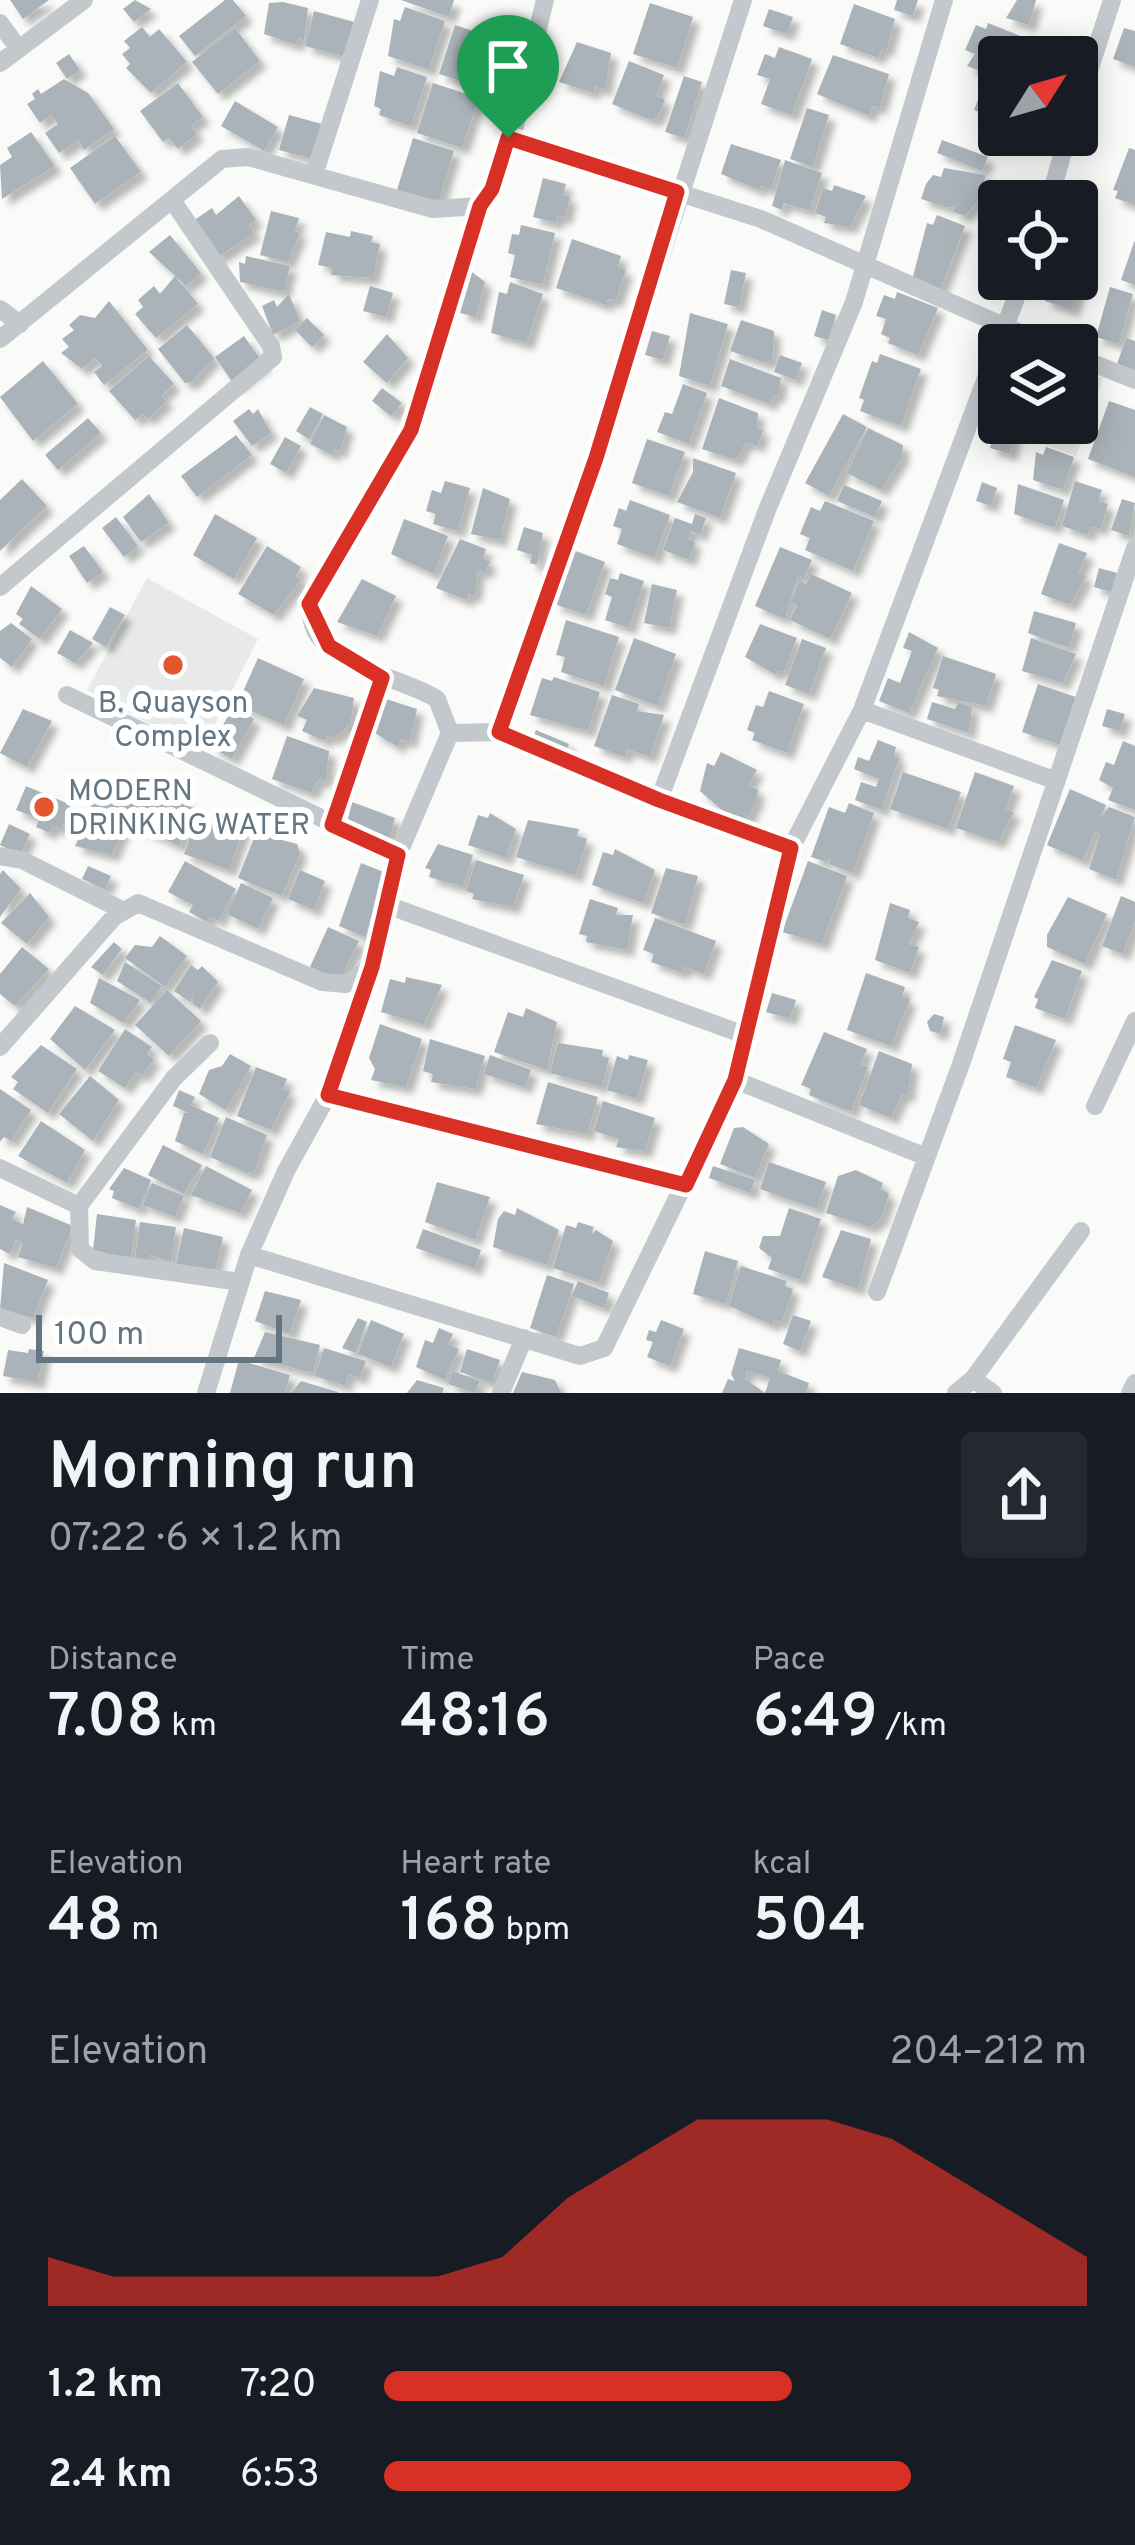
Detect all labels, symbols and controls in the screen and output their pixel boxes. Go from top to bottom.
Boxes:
pin [457,15,559,138]
icon: arrive [475,33,541,99]
north arrow [978,36,1098,156]
map controls [978,36,1098,444]
button: locate [978,180,1098,300]
button: layers [978,324,1098,444]
marker: B. Quayson Complex [160,652,186,678]
place label: B. Quayson Complex [98,686,248,757]
place label: MODERN DRINKING WATER [68,774,310,845]
marker: MODERN DRINKING WATER [31,794,57,820]
scale bar [36,1309,282,1362]
text: 100 m [54,1315,144,1357]
text: Morning run [48,1429,417,1512]
button: share [961,1432,1087,1558]
text: 07:22 · 6 × 1.2 km [48,1516,342,1565]
text: Distance [48,1640,178,1682]
text: Time [400,1640,474,1682]
text: Pace [753,1640,825,1682]
text: 7.08 [48,1682,164,1758]
text: 48:16 [400,1682,550,1758]
text: 6:49 [753,1682,878,1758]
text: km [164,1706,217,1748]
text: /km [878,1706,947,1748]
text: Elevation [48,1844,184,1886]
text: Heart rate [400,1844,551,1886]
text: kcal [753,1844,811,1886]
text: 48 [48,1886,124,1962]
text: 168 [400,1886,498,1962]
text: 504 [753,1886,867,1962]
text: m [124,1910,159,1952]
text: bpm [498,1910,570,1952]
text: Elevation [48,2029,208,2078]
text: 204–212 m [890,2029,1087,2078]
text: 1.2 km [48,2362,163,2411]
text: 7:20 [240,2362,316,2411]
text: 2.4 km [48,2452,172,2501]
text: 6:53 [240,2452,320,2501]

